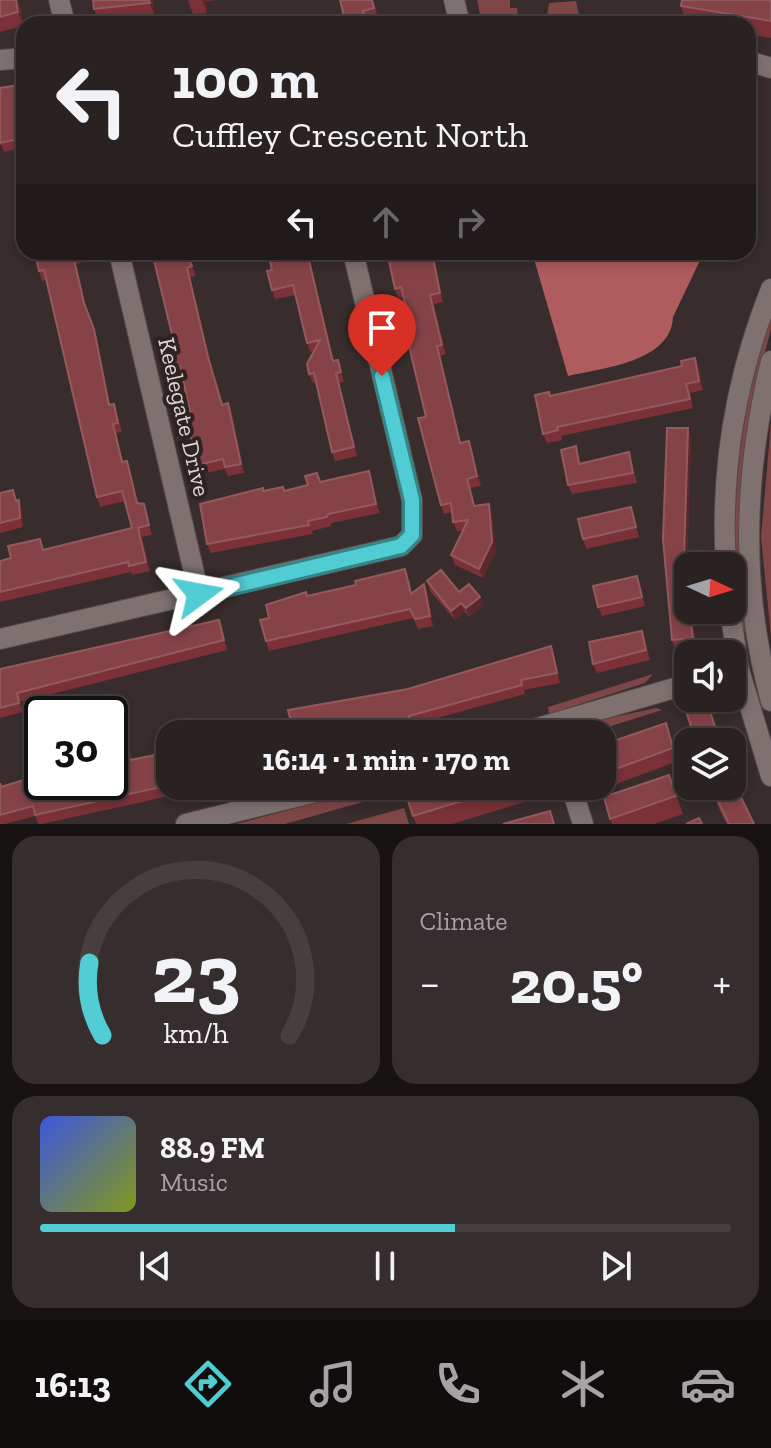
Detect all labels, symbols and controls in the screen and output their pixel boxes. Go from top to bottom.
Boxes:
text: 100 m [172,45,319,112]
icon: left [40,48,144,152]
text: Cuffley Crescent North [172,113,528,156]
icon: left [280,200,324,244]
icon: ahead [364,200,408,244]
icon: right [448,200,492,244]
pin [348,294,416,376]
icon: arrive [360,306,404,350]
street label: Keelegate Drive [152,335,217,499]
position arrow [157,552,241,636]
north arrow [674,552,746,624]
map controls [674,552,746,800]
button: sound [674,640,746,712]
speed limit sign: 30 [24,696,128,800]
button: layers [674,728,746,800]
text: 16:14 · 1 min · 170 m [262,742,510,778]
text: Climate [420,905,507,937]
text: 23 [151,923,240,1023]
text: 20.5° [510,946,643,1018]
text: − [420,956,440,1009]
text: + [712,956,731,1009]
text: km/h [163,1016,228,1050]
text: 88.9 FM [160,1130,265,1166]
text: Music [160,1166,228,1198]
icon: previous [133,1244,177,1288]
icon: pause [363,1244,407,1288]
icon: next [594,1244,638,1288]
icon: directions [180,1356,236,1412]
icon: music [305,1356,361,1412]
icon: phone [430,1356,486,1412]
icon: climate [555,1356,611,1412]
icon: car [680,1356,736,1412]
text: 16:13 [35,1363,111,1406]

